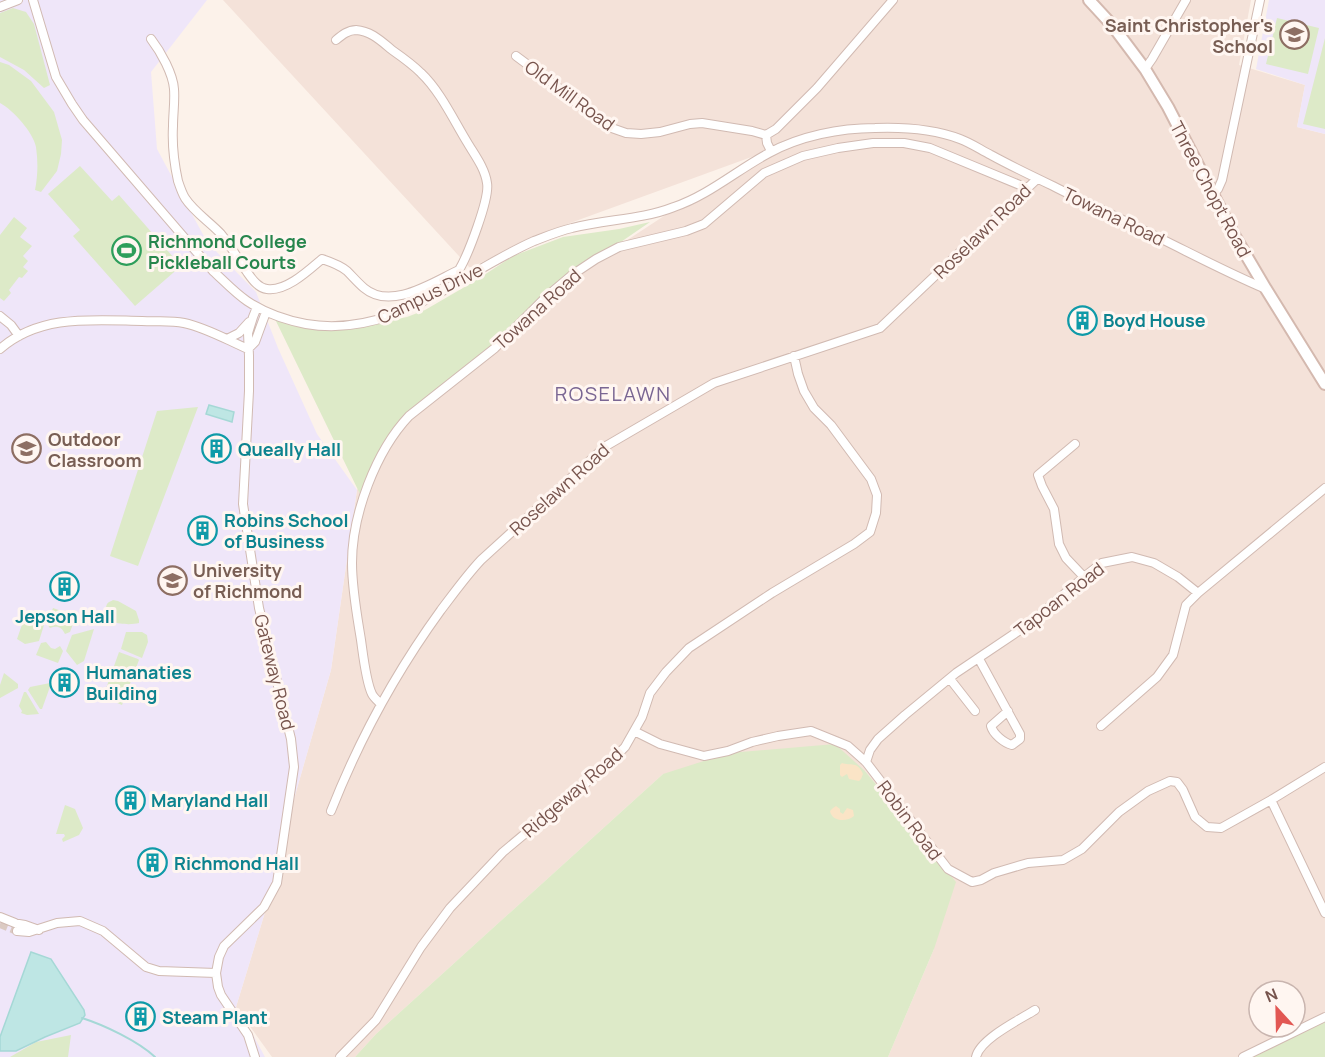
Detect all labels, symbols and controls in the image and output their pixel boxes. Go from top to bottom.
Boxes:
place label: Saint Christopher's School [1105,13,1273,58]
school or university icon: Saint Christopher's School [1278,19,1310,51]
street label: Old Mill Road [520,54,620,136]
street label: Three Chopt Road [1165,117,1257,261]
street label: Roselawn Road [928,178,1036,284]
street label: Towana Road [1059,181,1169,251]
place label: Richmond College Pickleball Courts [148,229,307,274]
sports icon: Richmond College Pickleball Courts [111,235,143,267]
street label: Campus Drive [373,257,487,329]
street label: Towana Road [488,263,586,355]
building icon: Boyd House [1066,304,1098,336]
place label: Boyd House [1103,308,1206,332]
district label: ROSELAWN [555,380,671,407]
place label: Outdoor Classroom [48,427,142,472]
school or university icon: Outdoor Classroom [11,433,43,465]
building icon: Queally Hall [201,433,233,465]
place label: Queally Hall [238,437,341,461]
street label: Roselawn Road [504,438,614,540]
place label: Robins School of Business [224,508,349,553]
building icon: Robins School of Business [187,514,219,546]
street label: Tapoan Road [1009,556,1109,642]
place label: University of Richmond [193,558,302,603]
school or university icon: University of Richmond [156,564,188,596]
building icon: Jepson Hall [49,571,81,603]
place label: Jepson Hall [15,604,115,628]
street label: Gateway Road [249,612,301,732]
place label: Humanaties Building [86,660,192,705]
building icon: Humanaties Building [49,666,81,698]
street label: Ridgeway Road [517,742,627,842]
street label: Robin Road [872,775,948,865]
building icon: Maryland Hall [114,784,146,816]
place label: Maryland Hall [151,788,268,812]
building icon: Richmond Hall [137,847,169,879]
place label: Richmond Hall [174,851,299,875]
north arrow [1247,979,1307,1039]
text: N [1262,983,1281,1007]
building icon: Steam Plant [125,1001,157,1033]
place label: Steam Plant [162,1005,268,1029]

